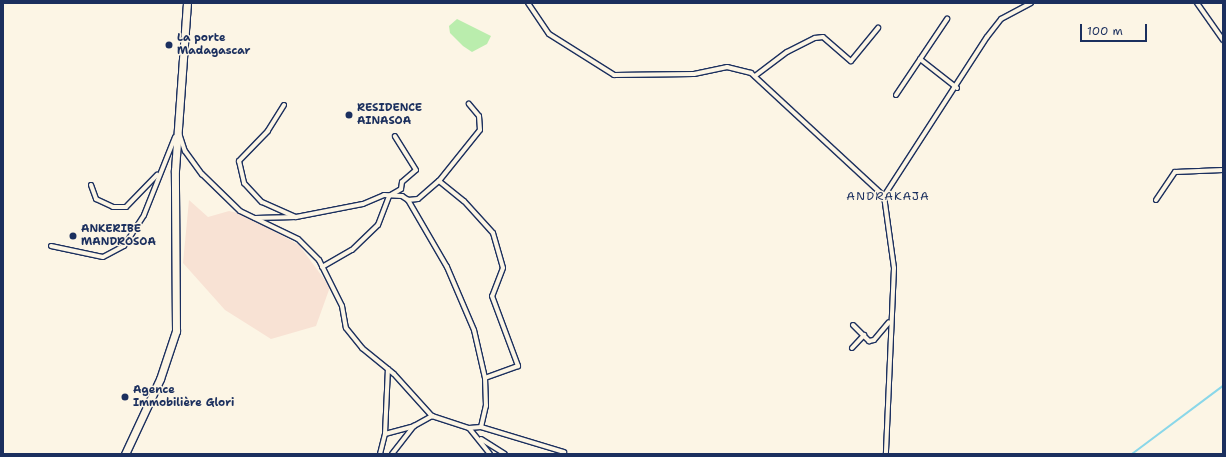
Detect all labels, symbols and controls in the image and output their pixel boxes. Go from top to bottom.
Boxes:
scale bar [1082,16,1149,42]
text: 100 m [1087,23,1123,39]
place label: La porte Madagascar [177,32,250,58]
marker: La porte Madagascar [164,40,174,50]
place label: RESIDENCE AINASOA [357,102,422,128]
marker: RESIDENCE AINASOA [344,110,354,120]
district label: ANDRAKAJA [846,190,930,204]
place label: ANKERIBE MANDROSOA [81,223,156,249]
marker: ANKERIBE MANDROSOA [68,231,78,241]
place label: Agence Immobilière Glori [133,384,234,410]
marker: Agence Immobilière Glori [120,392,130,402]

